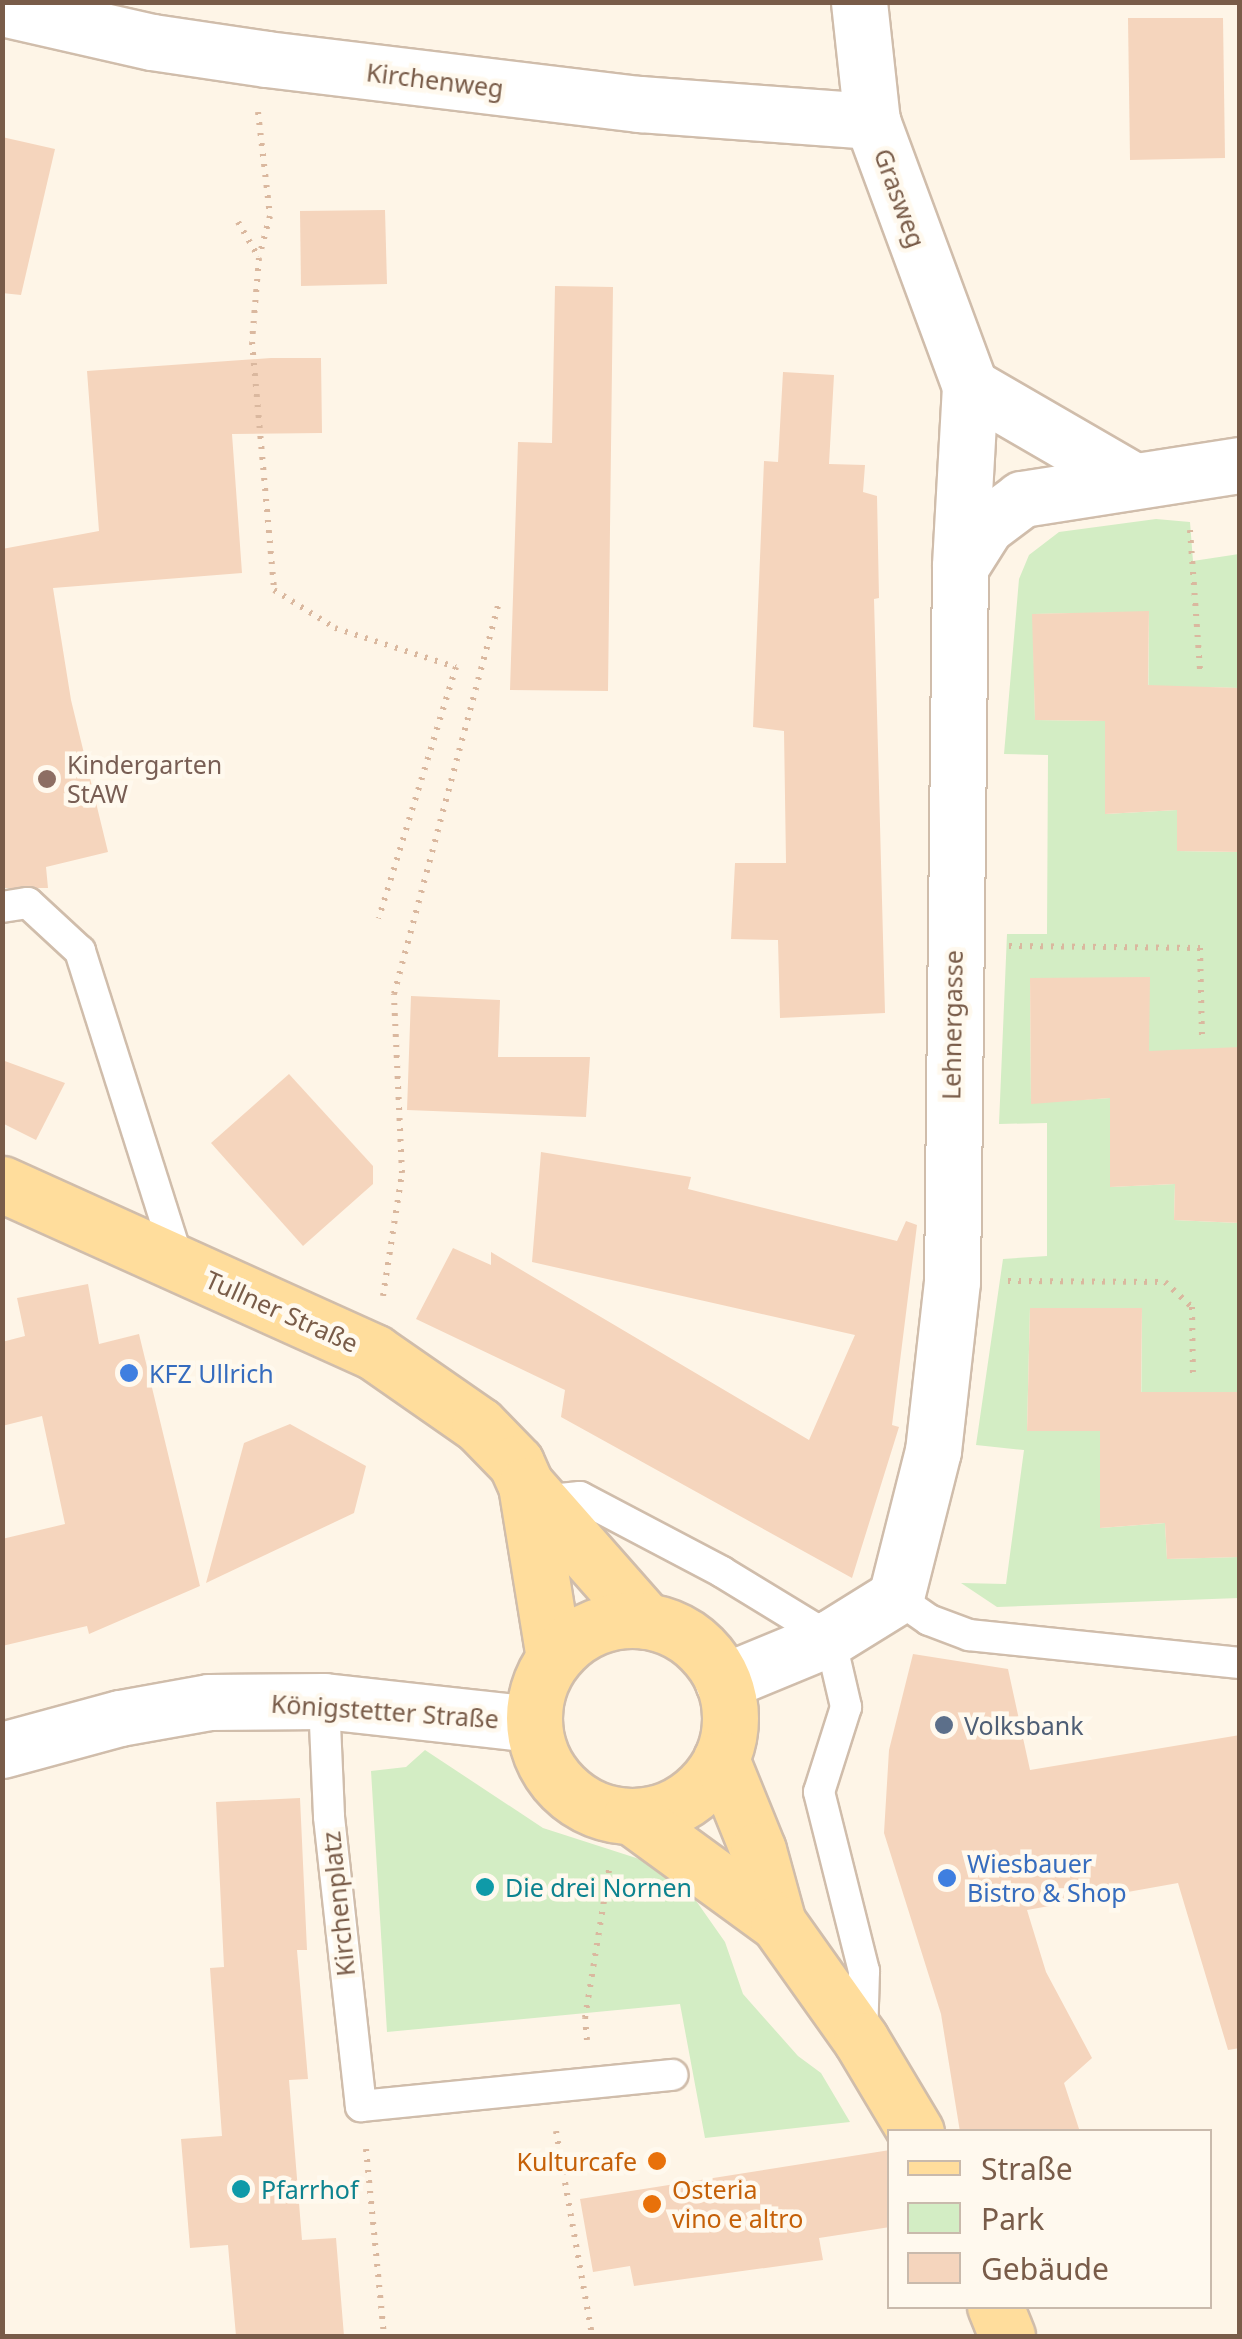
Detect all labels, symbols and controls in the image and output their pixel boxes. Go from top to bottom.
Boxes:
street label: Kirchenweg [365,57,505,103]
street label: Grasweg [868,144,932,252]
place label: Kindergarten StAW [67,750,222,809]
marker: Kindergarten StAW [36,768,58,790]
street label: Lehnergasse [936,950,968,1100]
street label: Tullner Straße [201,1264,363,1358]
place label: KFZ Ullrich [149,1358,274,1388]
marker: KFZ Ullrich [118,1362,140,1384]
street label: Königstetter Straße [270,1688,500,1734]
place label: Volksbank [964,1710,1084,1740]
marker: Volksbank [933,1714,955,1736]
street label: Kirchenplatz [315,1830,361,1978]
place label: Wiesbauer Bistro & Shop [967,1849,1127,1908]
marker: Wiesbauer Bistro & Shop [936,1867,958,1889]
place label: Die drei Nornen [505,1872,692,1902]
marker: Die drei Nornen [474,1876,496,1898]
legend [887,2129,1212,2309]
place label: Kulturcafe [517,2146,637,2176]
text: Straße [981,2148,1073,2189]
marker: Kulturcafe [646,2150,668,2172]
place label: Pfarrhof [261,2174,359,2204]
place label: Osteria vino e altro [672,2175,803,2234]
marker: Pfarrhof [230,2178,252,2200]
marker: Osteria vino e altro [641,2193,663,2215]
text: Park [981,2198,1044,2239]
text: Gebäude [981,2248,1109,2289]

